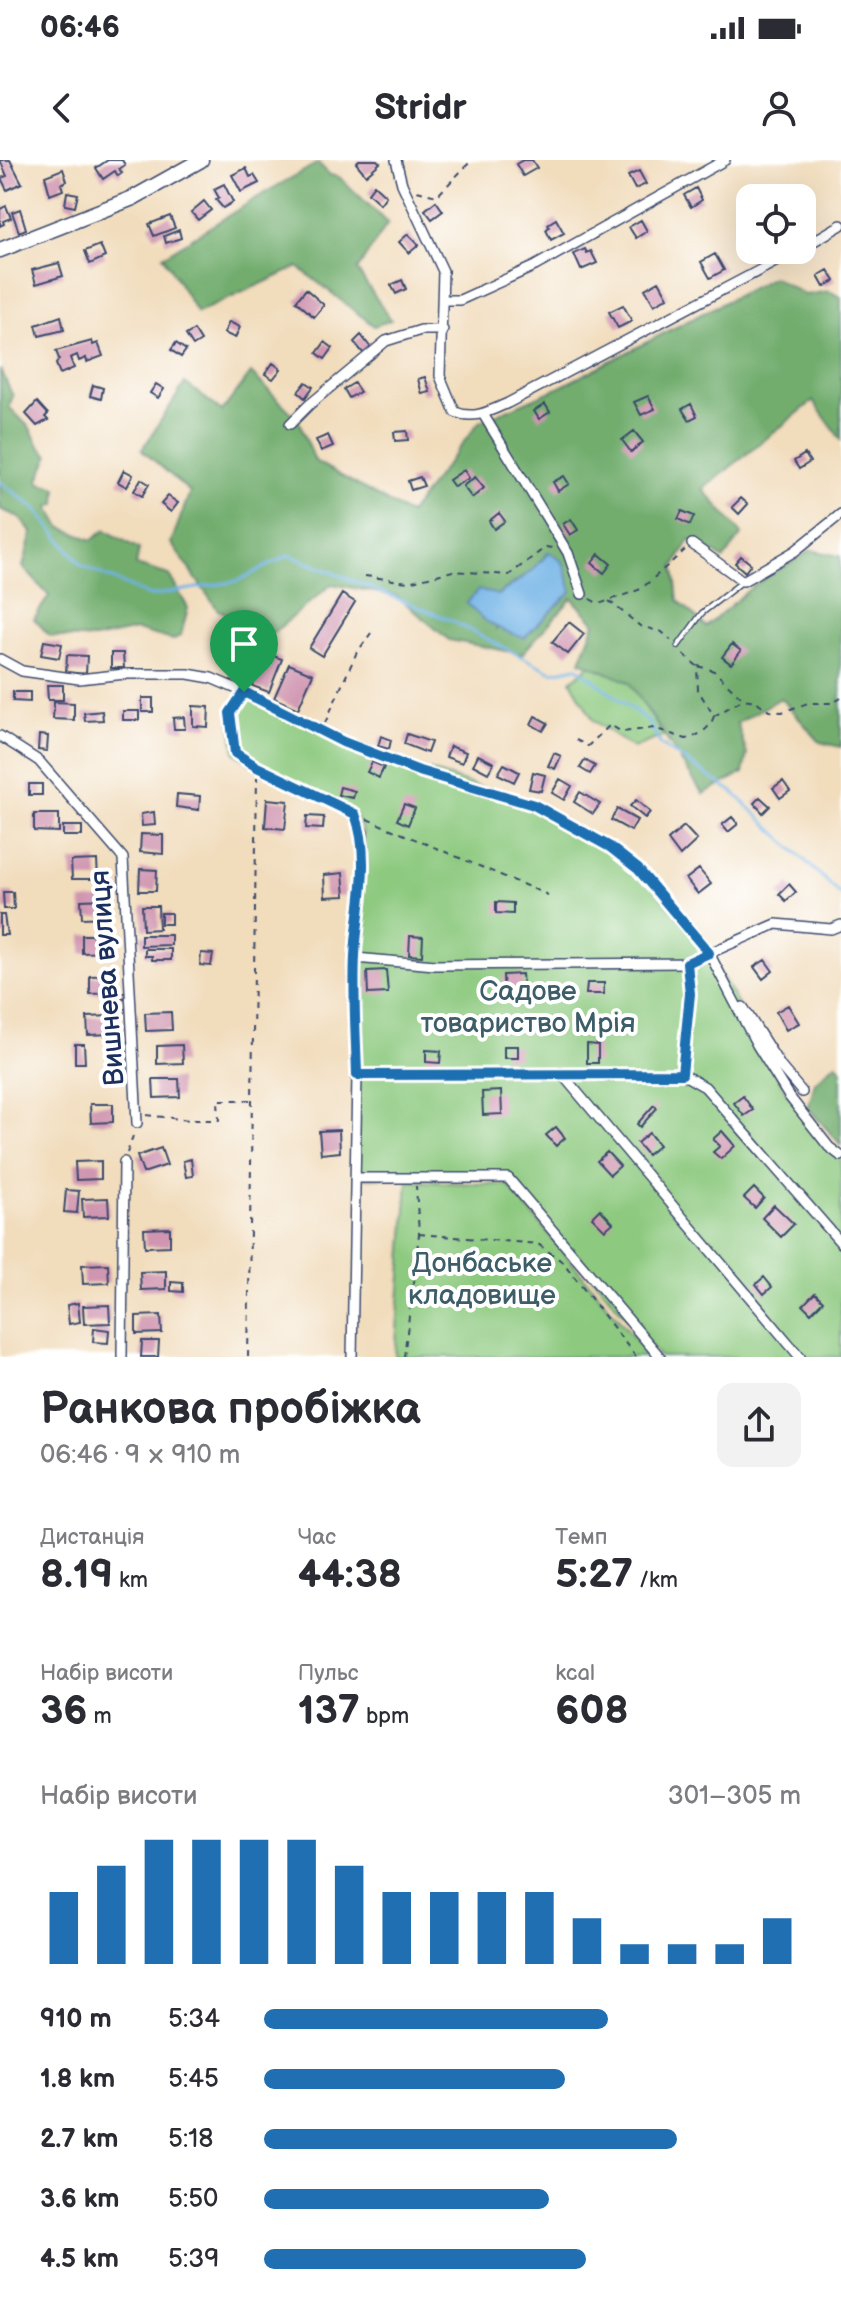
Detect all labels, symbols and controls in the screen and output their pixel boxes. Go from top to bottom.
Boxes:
text: 06:46 [40,10,120,46]
icon: back [40,86,84,130]
icon: person [757,86,801,130]
text: Stridr [374,87,467,130]
map controls [736,184,816,264]
button: locate [736,184,816,264]
pin [210,610,278,692]
icon: arrive [222,622,266,666]
street label: Вишнева вулиця [83,869,132,1087]
park label: Садове товариство Мрія [421,975,635,1040]
park label: Донбаське кладовище [408,1247,556,1312]
text: Ранкова пробіжка [40,1383,421,1436]
button: share [717,1383,801,1467]
text: 06:46 · 9 × 910 m [40,1440,240,1471]
text: Дистанція [40,1524,144,1551]
text: Час [298,1524,336,1551]
text: Темп [555,1524,608,1551]
text: 8.19 [40,1551,113,1599]
text: 44:38 [298,1551,402,1599]
text: 5:27 [555,1551,633,1599]
text: km [113,1567,148,1594]
text: /km [633,1567,678,1594]
text: Набір висоти [40,1660,173,1687]
text: Пульс [298,1660,358,1687]
text: kcal [555,1660,595,1687]
text: 36 [40,1687,88,1735]
text: 137 [298,1687,360,1735]
text: 608 [555,1687,629,1735]
text: m [88,1703,112,1730]
text: bpm [360,1703,409,1730]
text: Набір висоти [40,1781,198,1812]
text: 301–305 m [668,1781,801,1812]
text: 910 m [40,2004,112,2035]
text: 5:34 [168,2004,220,2035]
text: 1.8 km [40,2064,115,2095]
text: 5:45 [168,2064,219,2095]
text: 2.7 km [40,2124,118,2155]
text: 5:18 [168,2124,213,2155]
text: 3.6 km [40,2184,119,2215]
text: 5:50 [168,2184,218,2215]
text: 4.5 km [40,2244,119,2275]
text: 5:39 [168,2244,219,2275]

